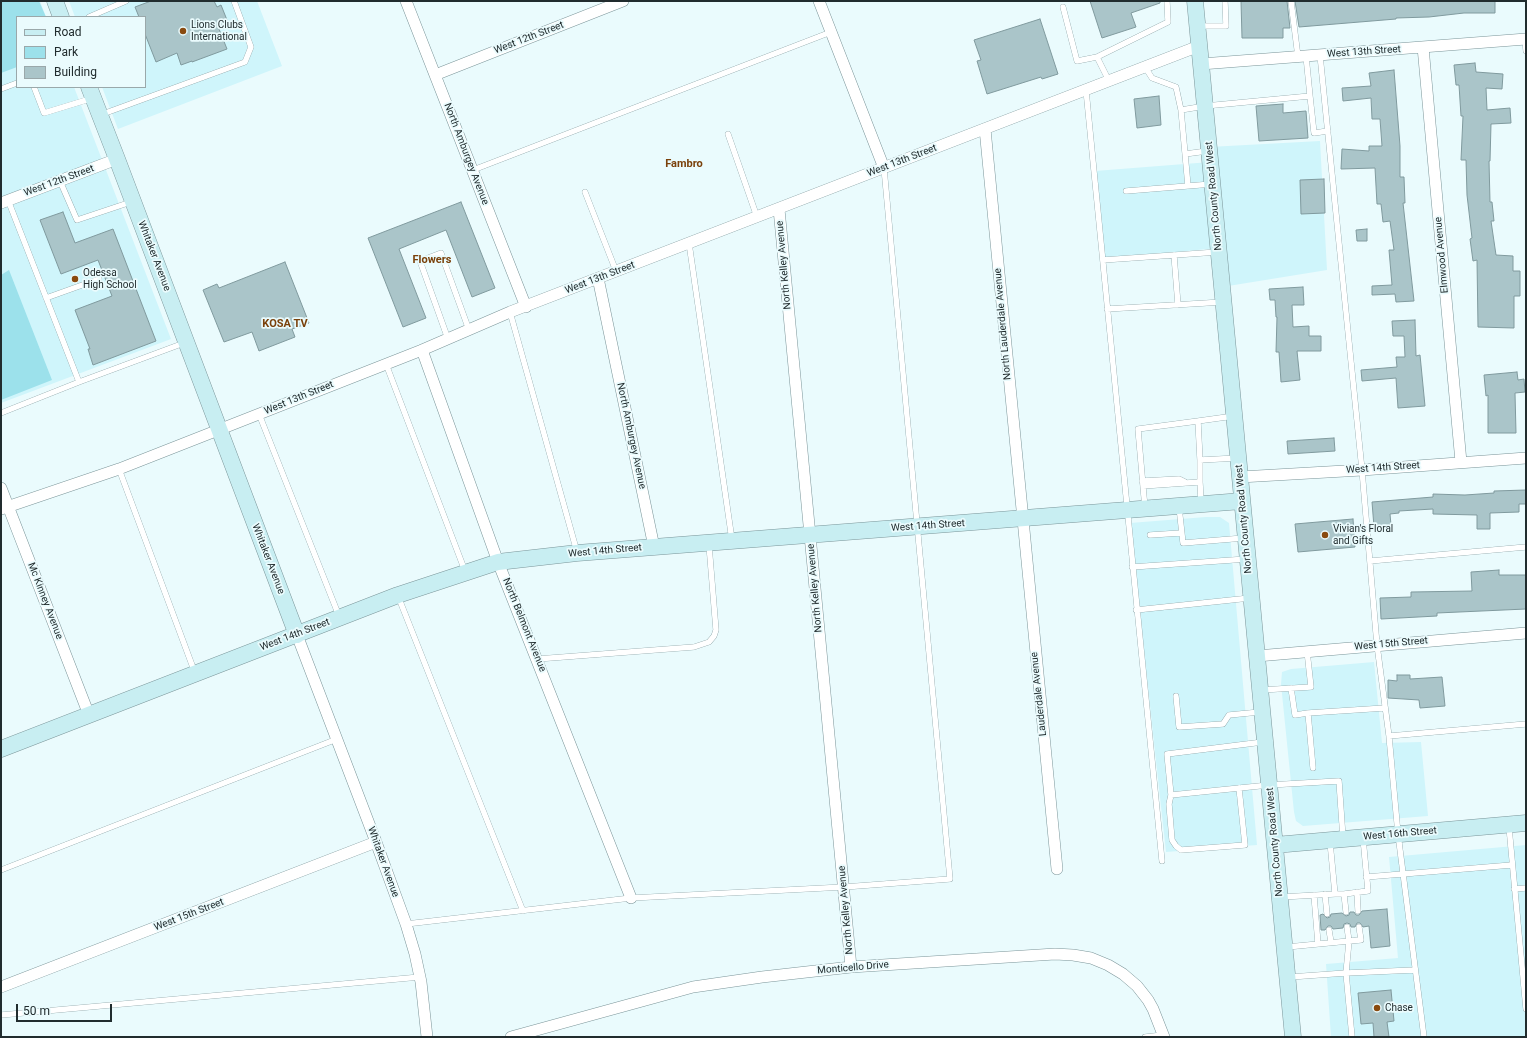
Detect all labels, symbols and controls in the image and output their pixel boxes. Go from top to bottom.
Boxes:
legend [16,16,146,88]
place label: Lions Clubs International [191,19,247,42]
street label: West 12th Street [492,19,566,57]
text: Road [54,25,82,39]
marker: Lions Clubs International [178,26,188,36]
street label: West 13th Street [1327,43,1401,61]
text: Park [54,45,78,59]
text: Building [54,65,97,79]
street label: North Amburgey Avenue [441,101,491,207]
street label: North County Road West [1203,141,1225,251]
street label: West 13th Street [865,142,939,180]
district label: Fambro [665,157,703,171]
street label: West 12th Street [22,163,96,199]
street label: Elmwood Avenue [1433,216,1451,294]
street label: Whitaker Avenue [135,219,173,293]
street label: North Kelley Avenue [774,220,794,310]
district label: Flowers [413,253,451,267]
street label: West 13th Street [563,259,637,297]
place label: Odessa High School [83,267,137,290]
street label: North Lauderdale Avenue [992,268,1014,380]
marker: Odessa High School [70,274,80,284]
district label: KOSA TV [262,317,308,331]
street label: West 13th Street [263,379,335,417]
street label: North Amburgey Avenue [614,382,648,490]
street label: West 14th Street [1346,459,1420,477]
street label: North County Road West [1233,464,1255,574]
street label: West 14th Street [891,517,965,535]
street label: Whitaker Avenue [249,522,287,596]
place label: Vivian's Floral and Gifts [1333,523,1393,546]
marker: Vivian's Floral and Gifts [1320,530,1330,540]
street label: West 14th Street [568,542,642,560]
street label: North Kelley Avenue [805,543,825,633]
street label: Mc Kinney Avenue [25,561,65,641]
street label: North Belmont Avenue [500,576,548,674]
street label: West 14th Street [258,616,332,654]
street label: West 15th Street [1354,635,1428,653]
street label: Lauderdale Avenue [1029,651,1049,737]
street label: North County Road West [1264,787,1286,897]
street label: Whitaker Avenue [365,825,401,899]
street label: West 16th Street [1363,825,1437,843]
street label: North Kelley Avenue [836,865,856,955]
street label: West 15th Street [152,896,226,934]
street label: Monticello Drive [817,959,889,977]
scale bar [18,996,114,1022]
place label: Chase [1385,1002,1413,1014]
marker: Chase [1372,1003,1382,1013]
text: 50 m [23,1004,50,1018]

